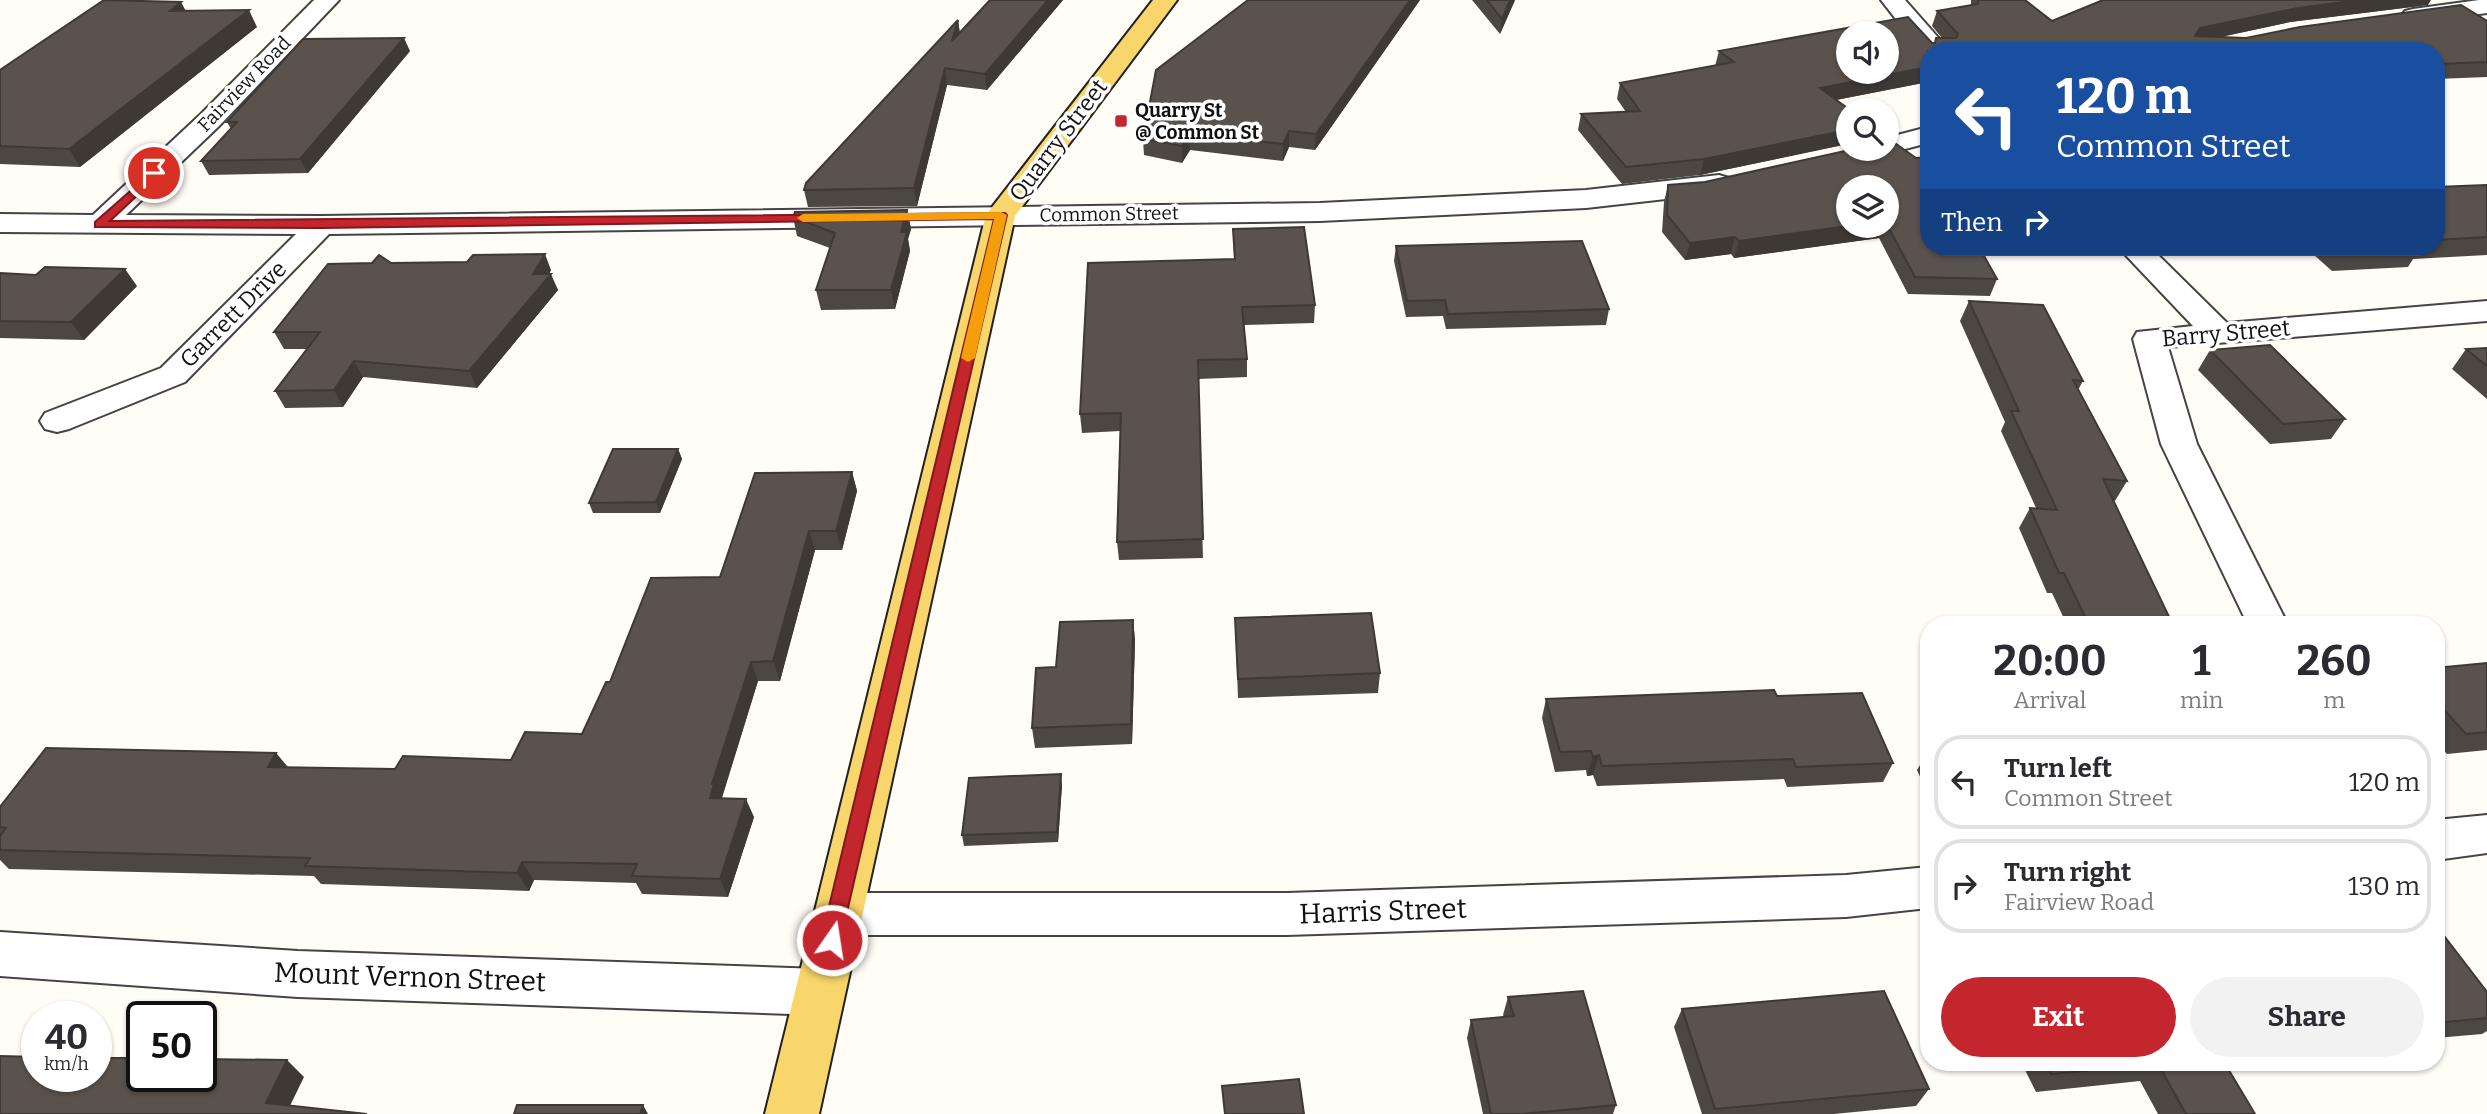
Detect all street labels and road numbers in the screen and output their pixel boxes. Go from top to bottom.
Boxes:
street label: Fairview Road [193,31,295,137]
street label: Quarry Street [1003,73,1113,207]
street label: Common Street [1039,201,1179,227]
street label: Garrett Drive [174,255,292,373]
street label: Barry Street [2161,313,2291,353]
street label: Harris Street [1299,892,1467,930]
street label: Mount Vernon Street [273,956,547,998]

